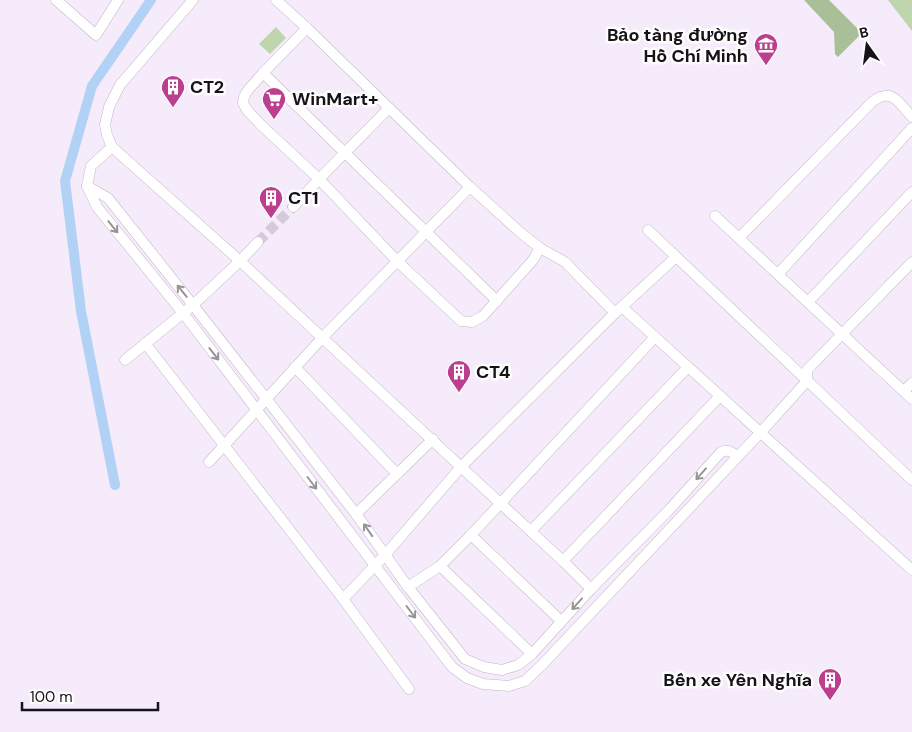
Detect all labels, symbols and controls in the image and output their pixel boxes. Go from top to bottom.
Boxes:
north arrow [842,20,892,70]
place label: Bảo tàng đường Hồ Chí Minh [607,23,748,68]
text: B [857,23,870,42]
museum icon: Bảo tàng đường Hồ Chí Minh [753,32,779,66]
building icon: CT2 [160,74,186,108]
place label: CT2 [190,75,224,99]
supermarket icon: WinMart+ [261,86,287,120]
place label: WinMart+ [292,87,378,111]
building icon: CT1 [258,185,284,219]
place label: CT1 [288,186,318,210]
one-way arrow [107,220,118,233]
one-way arrow [177,285,188,298]
one-way arrow [208,347,219,360]
building icon: CT4 [446,359,472,393]
place label: CT4 [476,360,511,384]
one-way arrow [695,468,707,481]
one-way arrow [307,476,318,489]
one-way arrow [363,523,373,537]
one-way arrow [571,597,582,610]
one-way arrow [405,606,416,619]
building icon: Bến xe Yên Nghĩa [817,667,843,701]
place label: Bến xe Yên Nghĩa [663,668,812,692]
scale bar [22,680,159,712]
text: 100 m [30,687,73,707]

